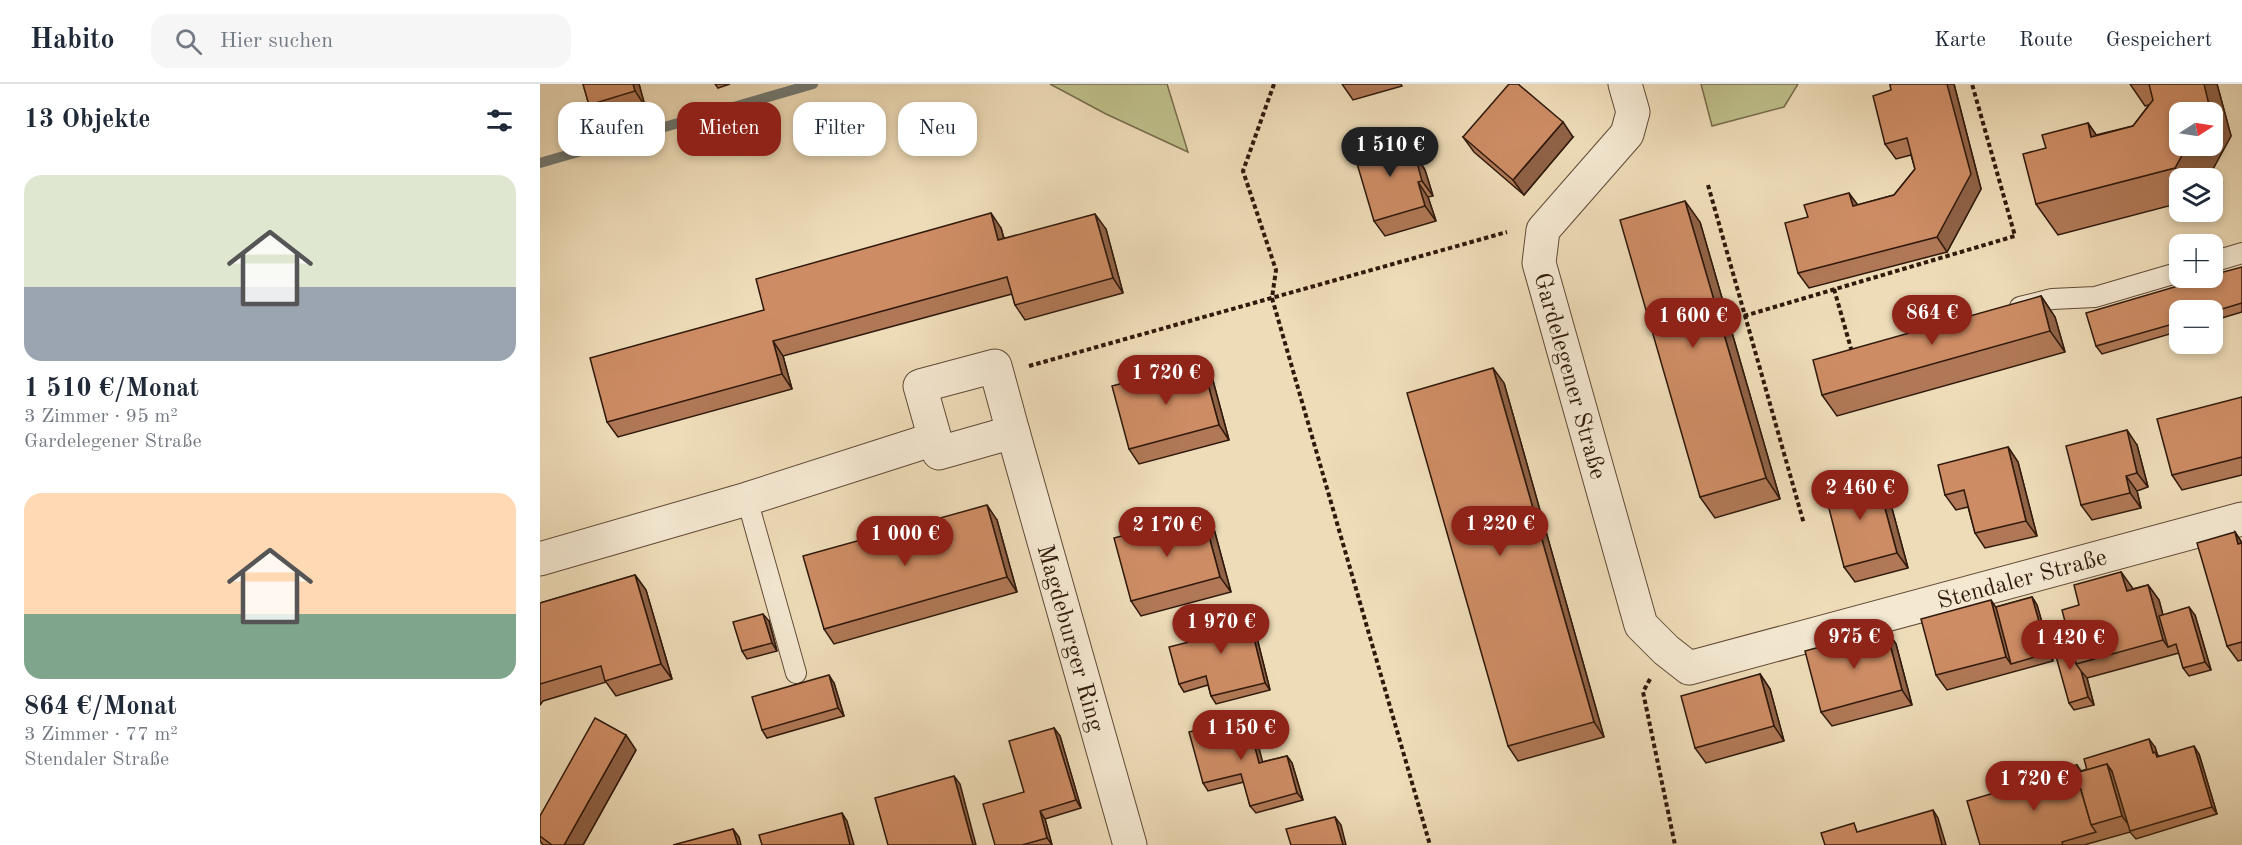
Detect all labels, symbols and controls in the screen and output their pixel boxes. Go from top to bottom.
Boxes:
search box [151,14,571,68]
icon: search [172,25,205,58]
text: Habito [30,27,115,55]
text: Hier suchen [220,30,333,52]
text: Karte [1934,30,1986,51]
text: Route [2019,30,2073,51]
text: Gespeichert [2106,30,2212,51]
chip: Kaufen [558,102,665,156]
chip: Mieten [677,102,781,156]
chip: Filter [793,102,886,156]
chip: Neu [898,102,977,156]
north arrow [2169,102,2223,156]
map controls [2169,102,2223,354]
icon: filters [483,104,516,137]
text: 13 Objekte [24,107,151,133]
pin: 1 510 € [1335,127,1445,178]
text: 1 510 € [1355,136,1425,156]
button: layers [2169,168,2223,222]
icon: home [216,214,324,322]
button: + [2169,234,2223,288]
street label: Gardelegener Straße [1528,270,1609,482]
pin: 864 € [1890,295,1974,346]
pin: 1 600 € [1638,298,1748,349]
button: − [2169,300,2223,354]
text: 864 € [1906,304,1958,324]
text: 1 600 € [1658,307,1728,327]
pin: 1 720 € [1111,355,1221,406]
text: 1 720 € [1131,364,1201,384]
text: 1 510 €/Monat [24,376,199,402]
text: 3 Zimmer · 95 m² [24,407,178,427]
text: Gardelegener Straße [24,432,202,452]
pin: 2 460 € [1805,470,1915,521]
text: 2 460 € [1825,479,1895,499]
pin: 1 220 € [1445,506,1555,557]
pin: 2 170 € [1112,507,1222,558]
text: 1 220 € [1465,515,1535,535]
pin: 1 000 € [850,516,960,567]
text: 2 170 € [1132,516,1202,536]
text: 1 000 € [870,525,940,545]
icon: home [216,532,324,640]
street label: Magdeburger Ring [1031,542,1107,735]
street label: Stendaler Straße [1935,546,2110,615]
pin: 1 970 € [1166,604,1276,655]
text: 1 970 € [1186,613,1256,633]
pin: 975 € [1812,619,1896,670]
pin: 1 420 € [2015,620,2125,671]
text: 975 € [1828,628,1880,648]
text: 1 420 € [2035,629,2105,649]
text: 864 €/Monat [24,694,177,720]
pin: 1 150 € [1186,710,1296,761]
text: 1 150 € [1206,719,1276,739]
text: 3 Zimmer · 77 m² [24,725,178,745]
text: Stendaler Straße [24,750,169,770]
pin: 1 720 € [1979,761,2089,812]
text: 1 720 € [1999,770,2069,790]

